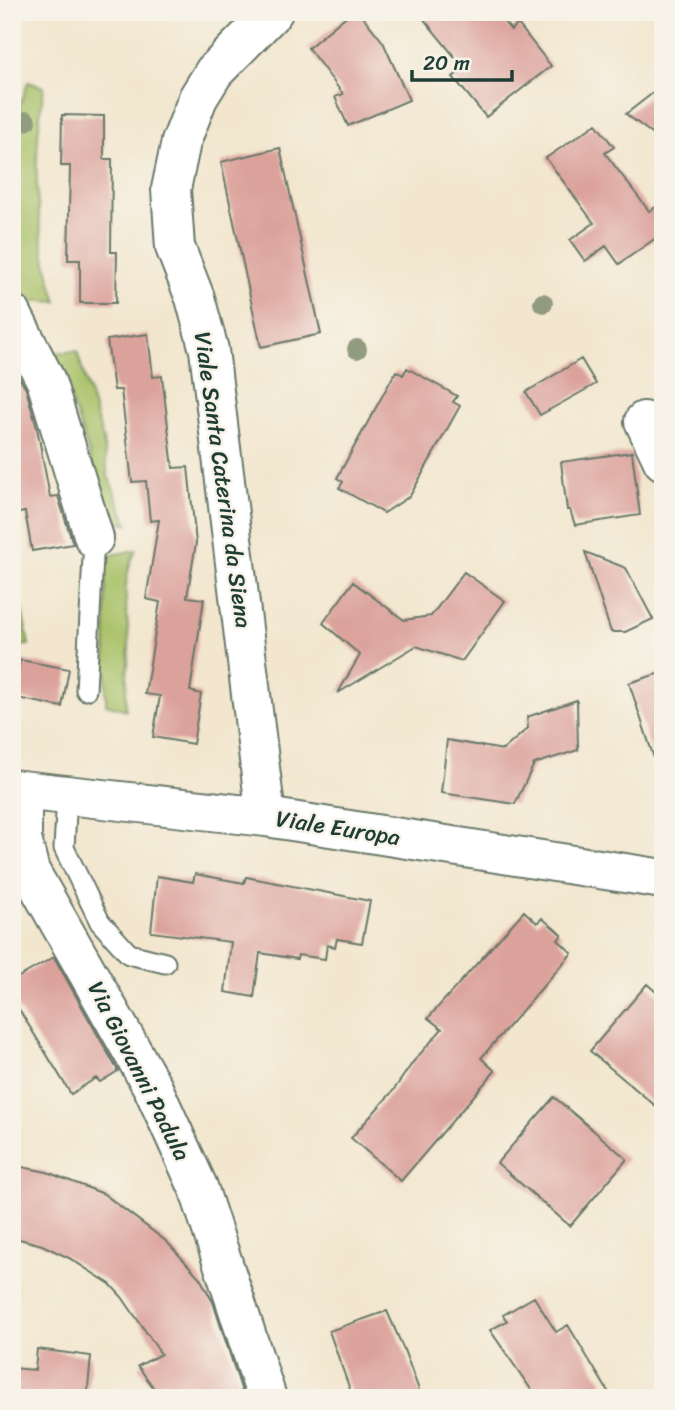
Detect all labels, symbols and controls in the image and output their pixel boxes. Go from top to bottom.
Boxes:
scale bar [412,38,512,82]
text: 20 m [423,44,470,82]
street label: Viale Santa Caterina da Siena [182,329,264,631]
street label: Viale Europa [273,798,403,858]
street label: Via Giovanni Padula [76,974,202,1169]

